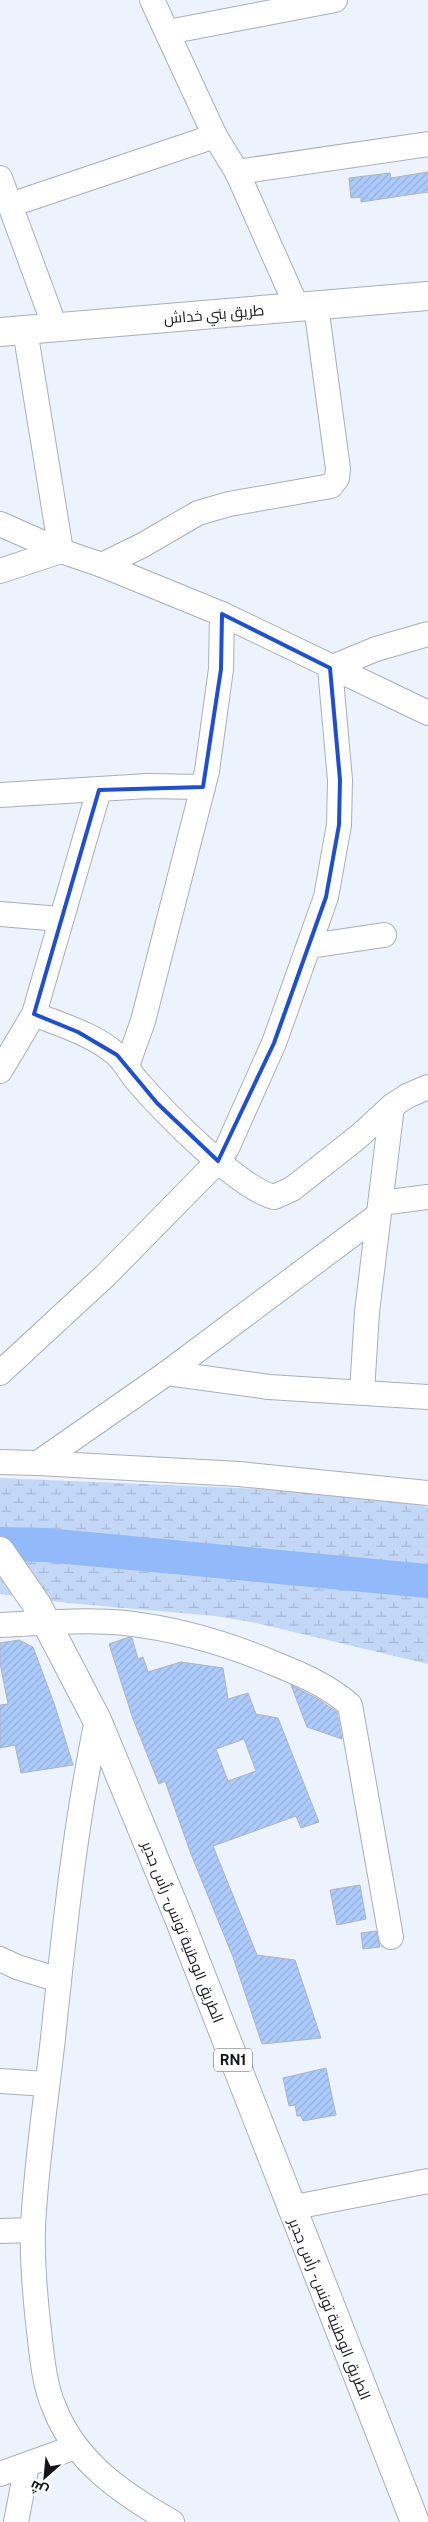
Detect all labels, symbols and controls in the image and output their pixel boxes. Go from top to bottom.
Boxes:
street label: طريق بني خداش [163,301,265,331]
street label: الطريق الوطنية تونس - رأس جدير [137,1838,228,2026]
road number: RN1 [214,2048,252,2072]
street label: الطريق الوطنية تونس - رأس جدير [284,2215,375,2403]
north arrow [20,2452,70,2502]
text: ش [27,2476,51,2500]

